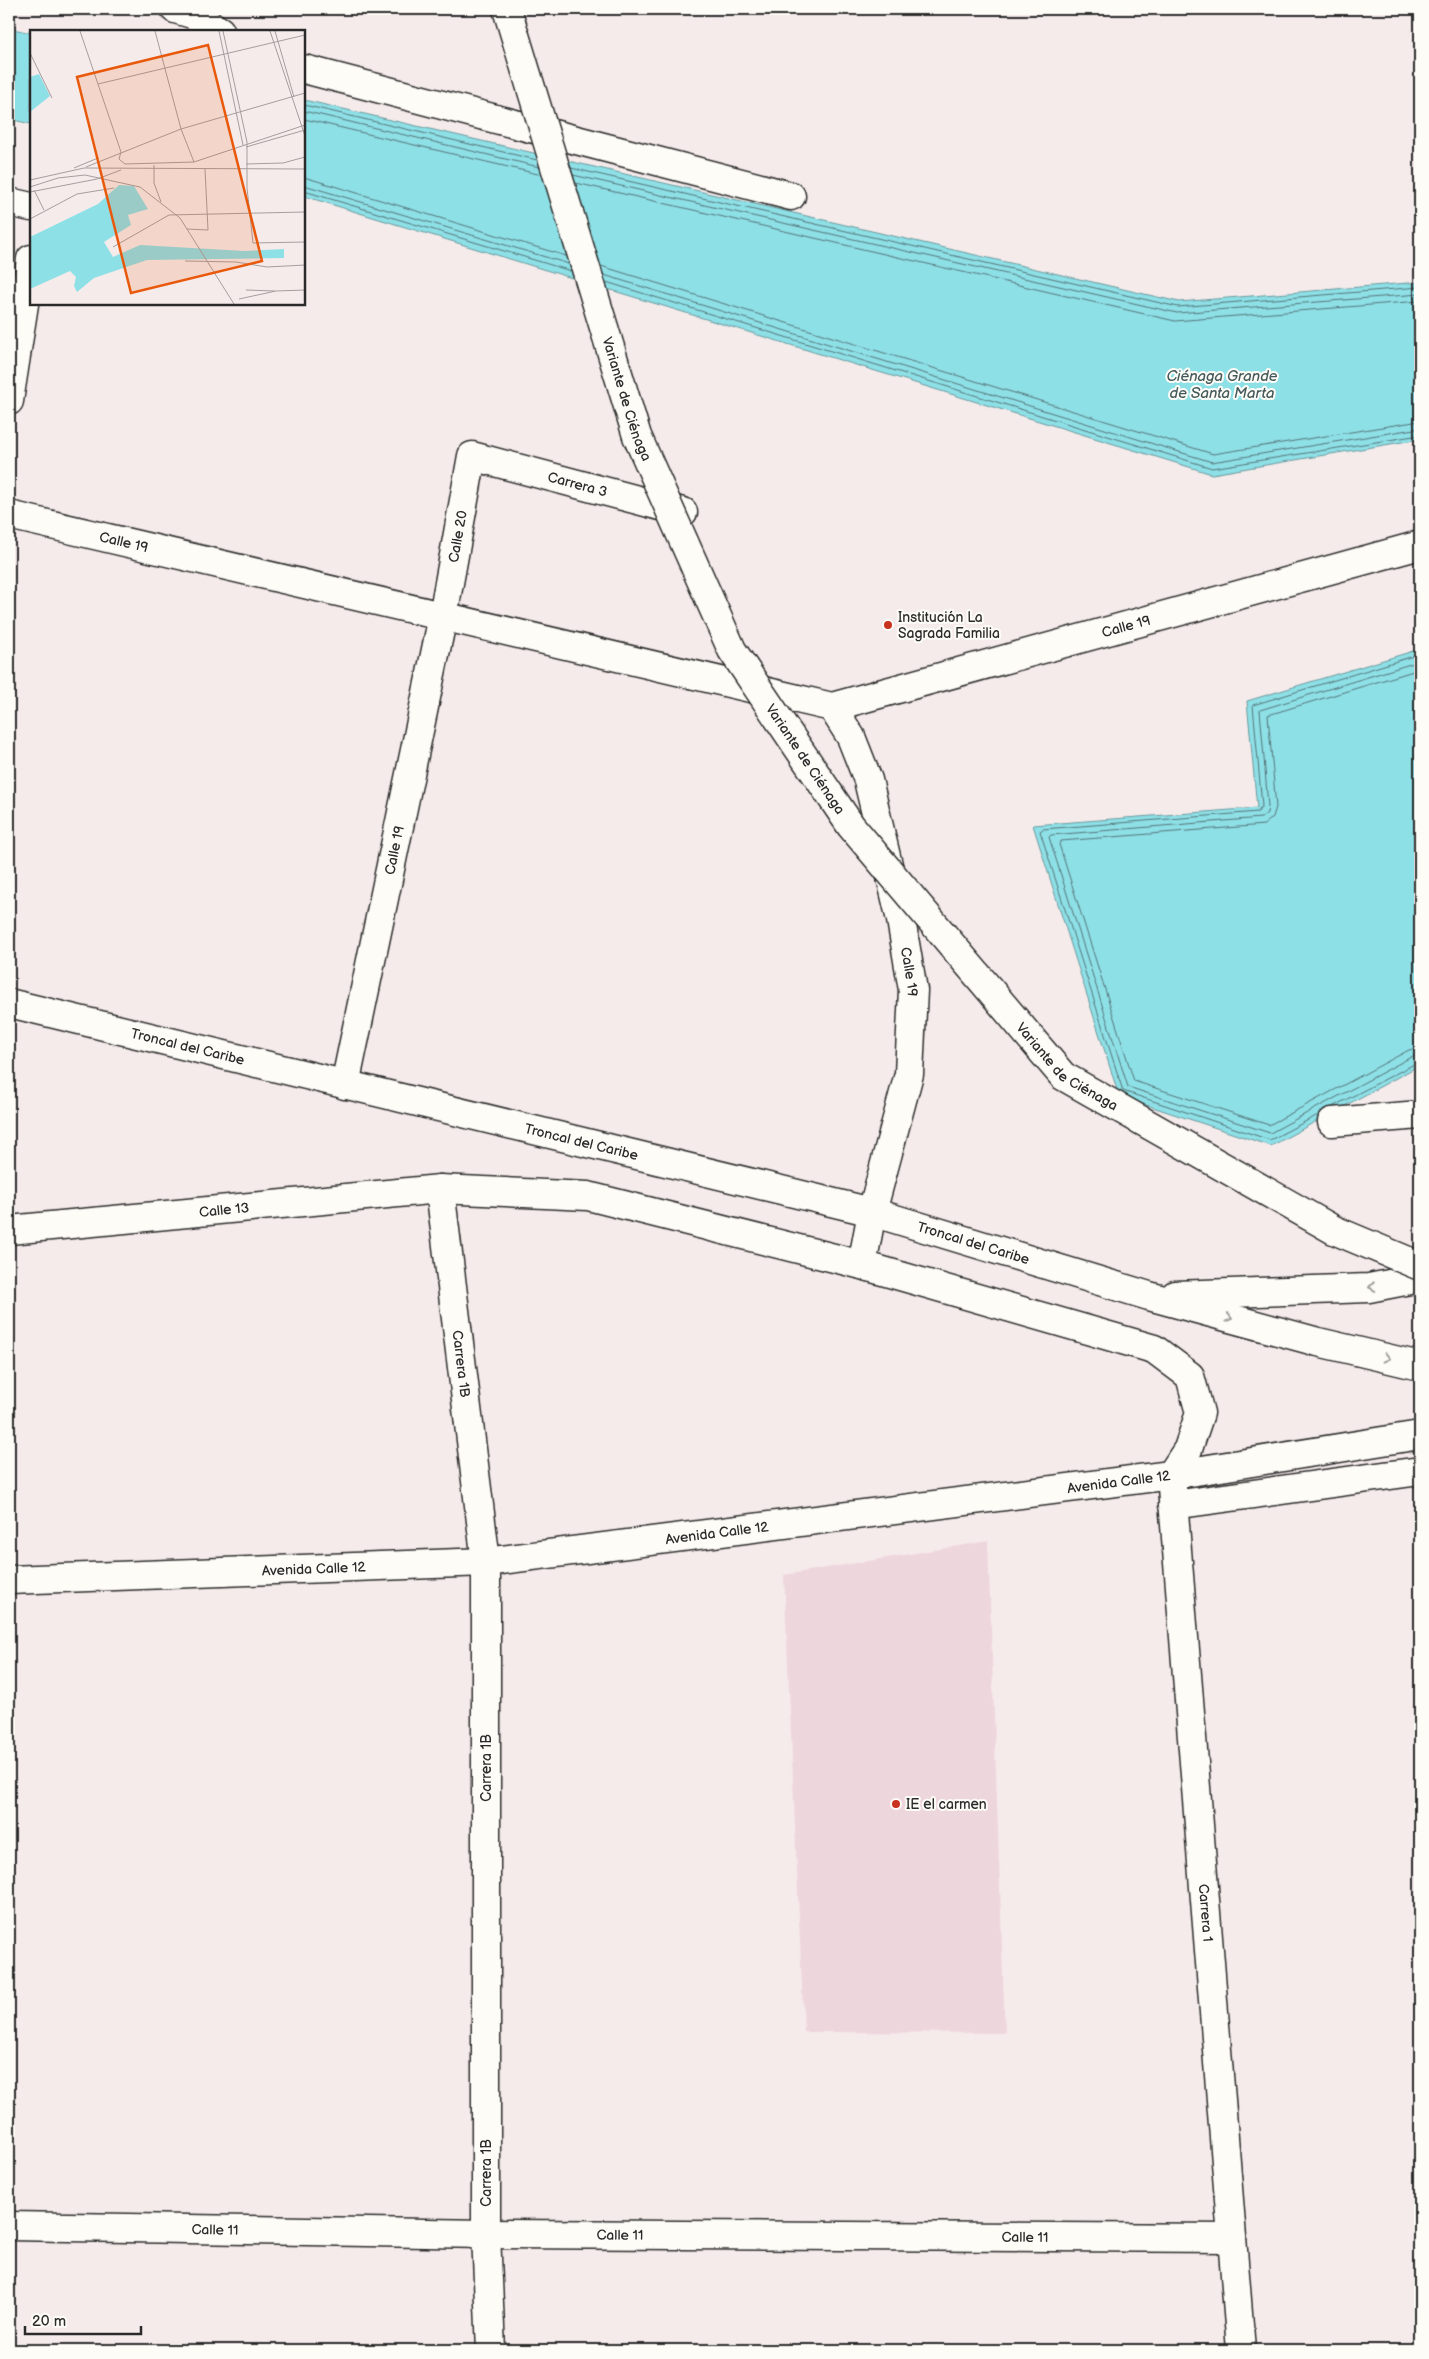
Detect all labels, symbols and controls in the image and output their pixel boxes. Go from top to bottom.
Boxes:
inset map [30,30,305,305]
street label: Variante de Ciénaga [598,335,655,464]
water label: Ciénaga Grande de Santa Marta [1166,367,1278,403]
street label: Carrera 3 [546,468,609,501]
street label: Calle 20 [445,509,471,564]
street label: Calle 19 [98,528,150,556]
place label: Institución La Sagrada Familia [898,609,1000,642]
street label: Calle 19 [1100,612,1152,641]
marker: Institución La Sagrada Familia [882,619,894,631]
street label: Variante de Ciénaga [762,701,849,818]
street label: Calle 19 [381,824,408,876]
street label: Calle 19 [897,946,921,997]
street label: Variante de Ciénaga [1013,1019,1121,1114]
street label: Troncal del Caribe [129,1025,246,1069]
street label: Troncal del Caribe [523,1120,640,1164]
street label: Calle 13 [198,1199,250,1221]
street label: Troncal del Caribe [915,1218,1031,1268]
one-way arrow [1368,1281,1376,1292]
one-way arrow [1225,1313,1233,1323]
street label: Carrera 1B [448,1329,474,1399]
one-way arrow [1382,1352,1391,1363]
street label: Avenida Calle 12 [1066,1467,1172,1497]
street label: Avenida Calle 12 [664,1518,770,1548]
street label: Avenida Calle 12 [262,1559,367,1579]
street label: Carrera 1B [478,1734,495,1802]
place label: IE el carmen [906,1796,987,1813]
marker: IE el carmen [890,1798,902,1810]
street label: Carrera 1 [1195,1883,1216,1942]
street label: Carrera 1B [478,2139,495,2207]
street label: Calle 11 [191,2221,239,2239]
street label: Calle 11 [596,2227,643,2244]
street label: Calle 11 [1001,2229,1048,2246]
scale bar [25,2304,141,2336]
text: 20 m [32,2312,66,2331]

